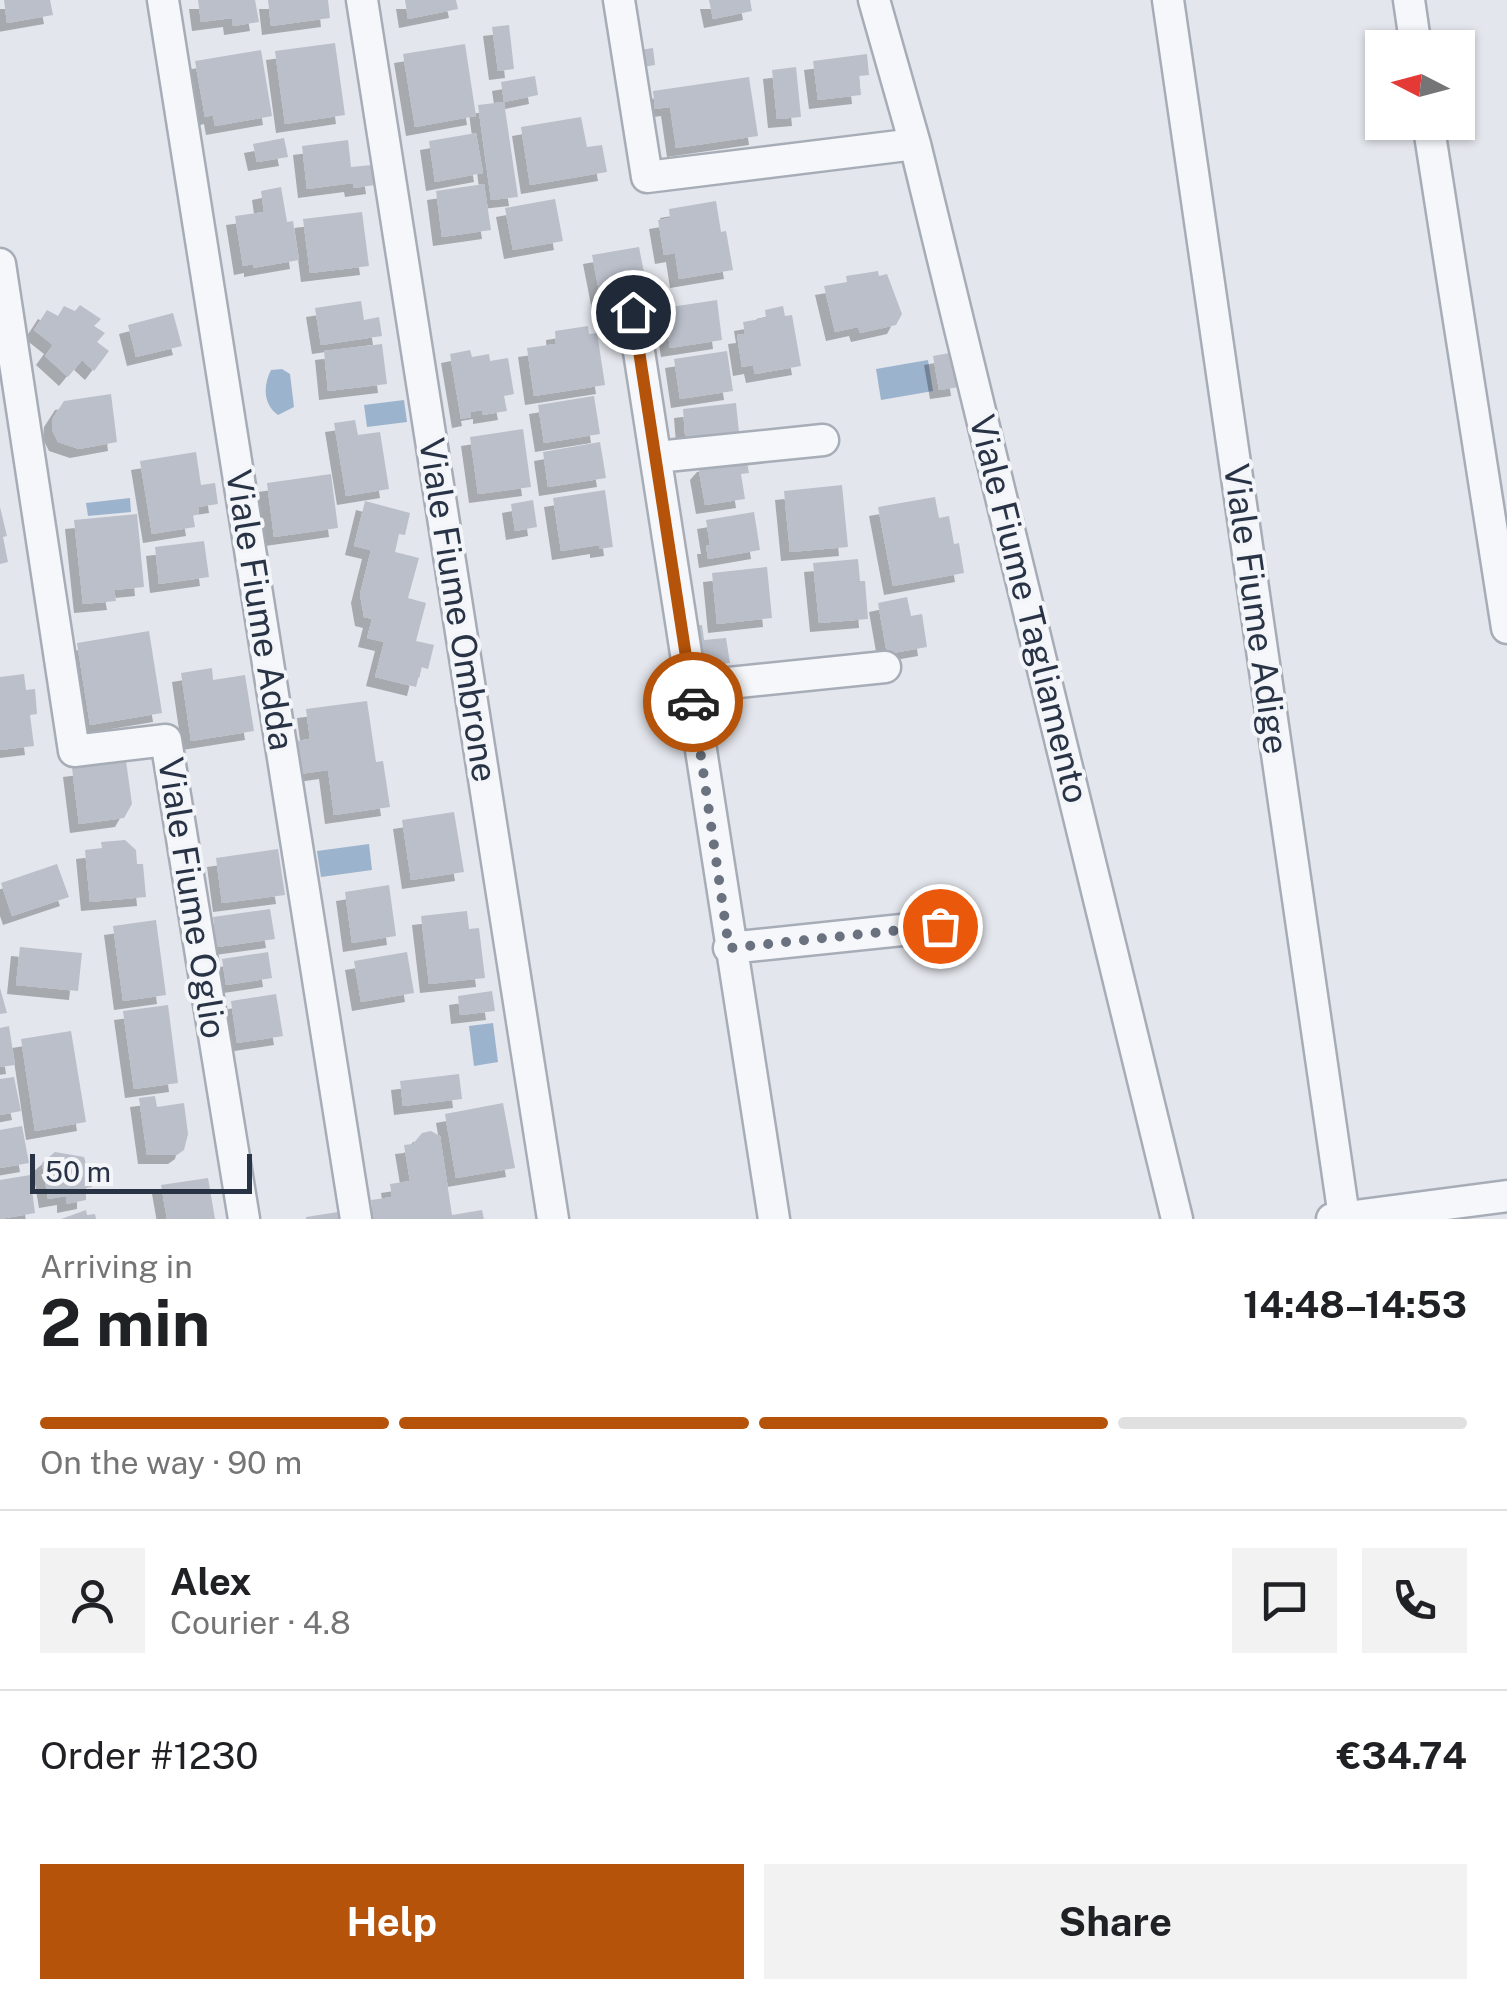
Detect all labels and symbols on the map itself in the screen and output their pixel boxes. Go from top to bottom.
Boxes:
north arrow [1365,30,1475,140]
pin [591,270,676,355]
street label: Viale Fiume Tagliamento [961,411,1098,807]
street label: Viale Fiume Ombrone [411,435,506,785]
street label: Viale Fiume Adige [1216,461,1297,757]
street label: Viale Fiume Adda [218,467,303,753]
courier [643,652,743,752]
street label: Viale Fiume Oglio [150,755,235,1041]
pin [898,884,983,969]
scale bar [30,1149,252,1194]

